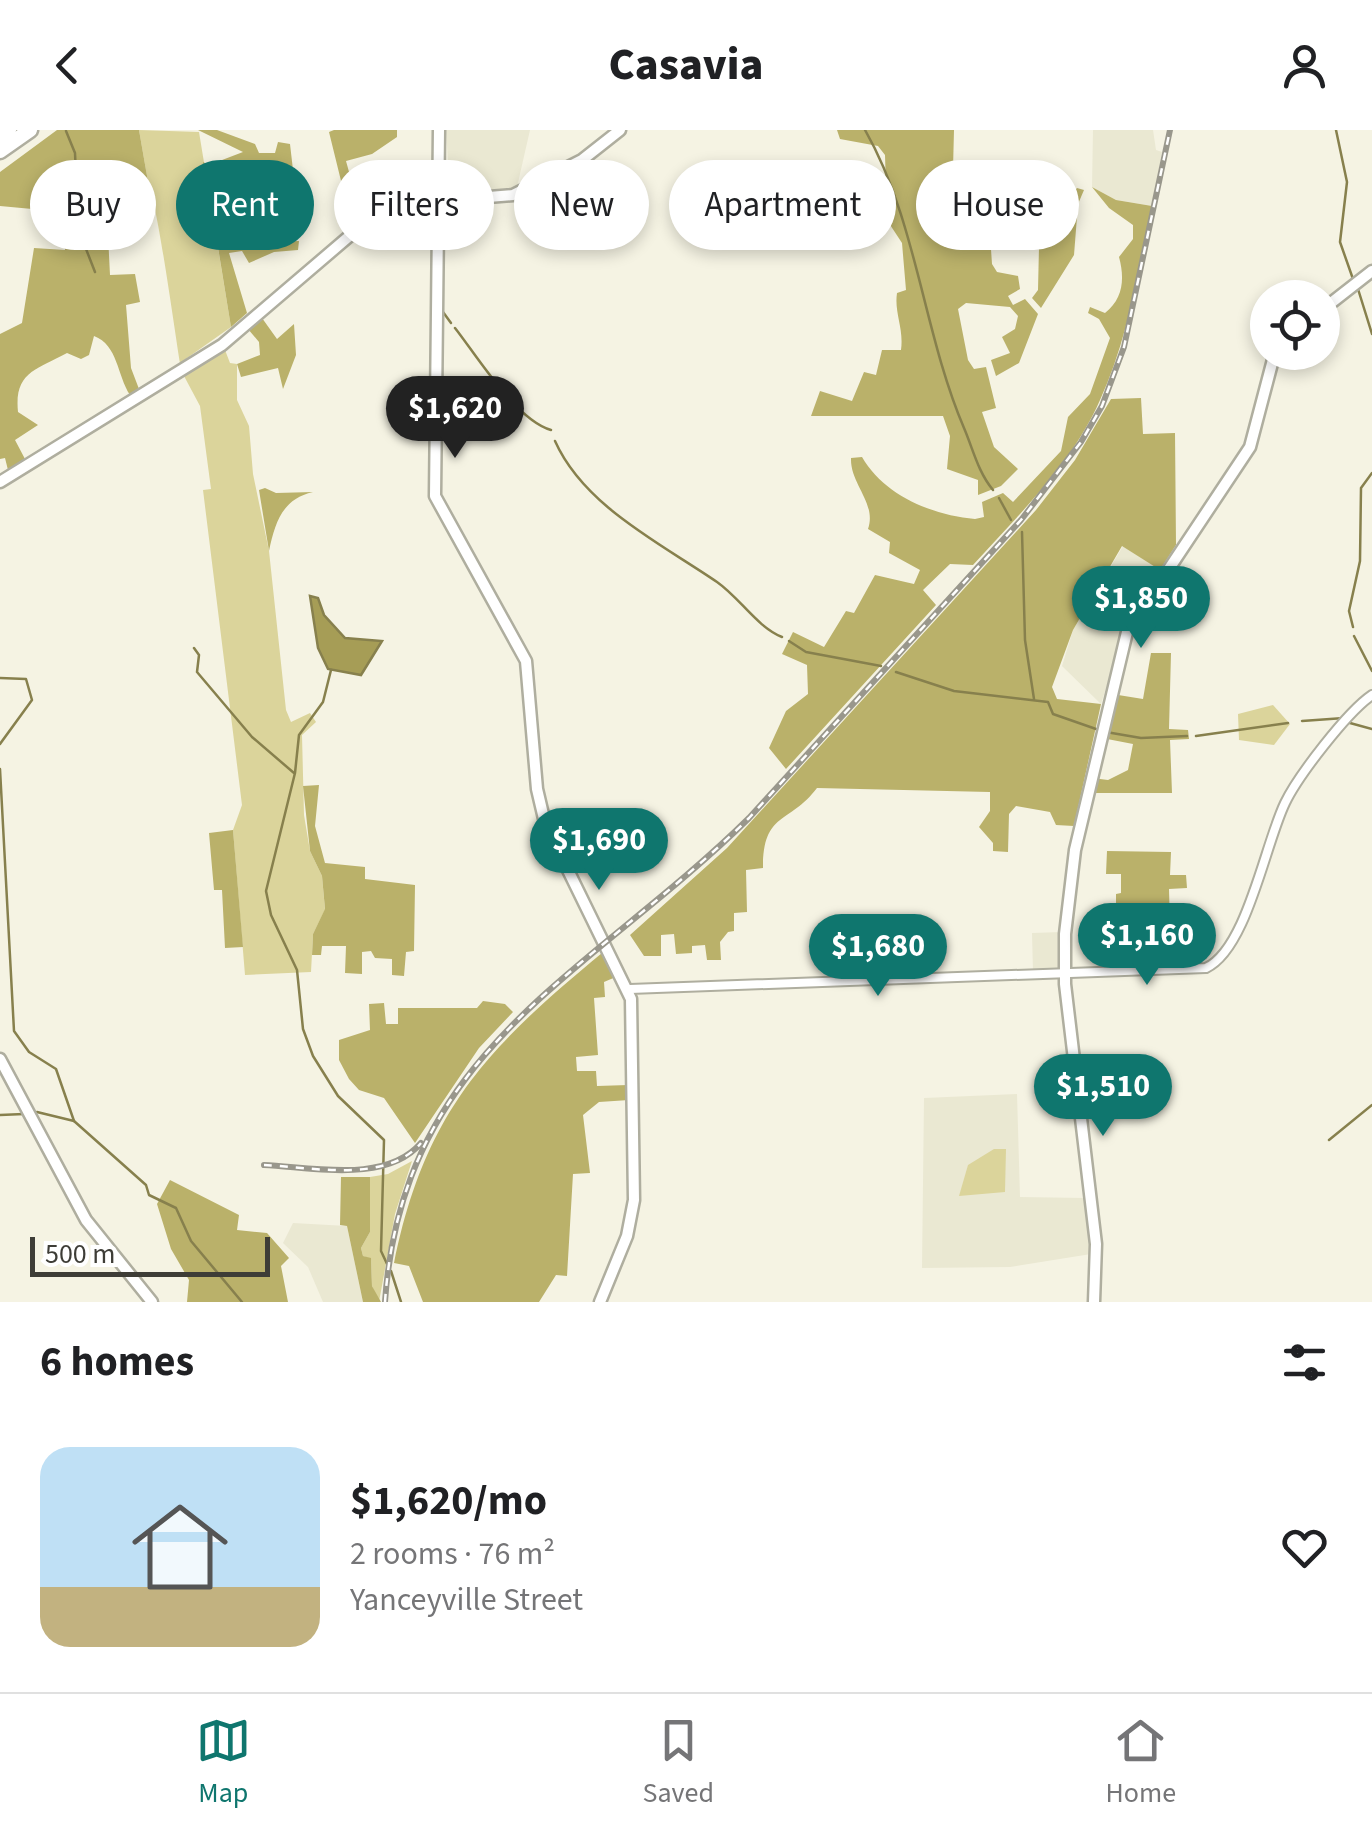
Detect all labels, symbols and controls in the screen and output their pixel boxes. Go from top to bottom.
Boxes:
text: Casavia [609,33,763,97]
icon: back [40,38,95,93]
icon: person [1277,38,1332,93]
chip: Buy [30,160,156,250]
chip: Rent [176,160,314,250]
chip: Filters [334,160,494,250]
chip: New [514,160,649,250]
chip: Apartment [669,160,896,250]
chip: House [916,160,1079,250]
map controls [1250,280,1340,370]
button: locate [1250,280,1340,370]
pin: $1,620 [374,376,536,461]
text: $1,620 [408,385,502,431]
pin: $1,850 [1060,566,1222,651]
text: $1,850 [1094,575,1188,621]
pin: $1,690 [518,808,680,893]
text: $1,690 [552,817,646,863]
pin: $1,160 [1066,903,1228,988]
text: $1,160 [1100,912,1194,958]
pin: $1,680 [797,914,959,999]
text: $1,680 [831,923,925,969]
pin: $1,510 [1022,1054,1184,1139]
text: $1,510 [1056,1063,1150,1109]
scale bar [30,1232,270,1276]
text: 500 m [45,1234,116,1274]
text: 6 homes [40,1332,194,1392]
icon: filters [1277,1335,1332,1390]
text: $1,620/mo [350,1471,547,1531]
icon: home [120,1487,240,1607]
icon: heart [1277,1520,1332,1575]
text: 2 rooms · 76 m² [350,1531,555,1577]
text: Yanceyville Street [350,1577,583,1623]
tab: Map [196,1713,251,1813]
tab: Saved [642,1713,714,1813]
tab: Home [1106,1713,1176,1813]

